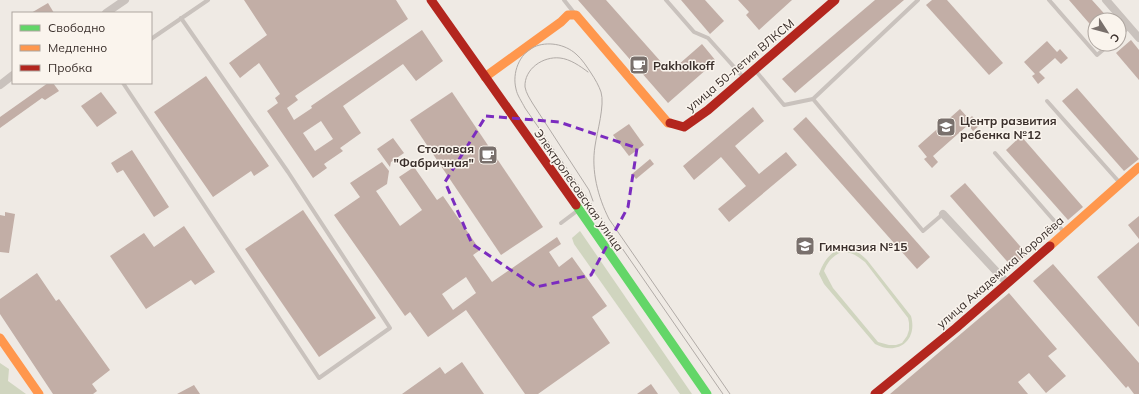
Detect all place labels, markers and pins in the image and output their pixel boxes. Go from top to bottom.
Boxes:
cafe icon: Pakholkoff [628,54,650,76]
place label: Pakholkoff [653,58,715,73]
place label: Центр развития ребенка №12 [960,113,1057,142]
school or university icon: Центр развития ребенка №12 [935,116,957,138]
place label: Столовая "Фабричная" [394,141,474,170]
cafe icon: Столовая "Фабричная" [477,144,499,166]
school or university icon: Гимназия №15 [794,235,816,257]
place label: Гимназия №15 [819,239,907,254]

